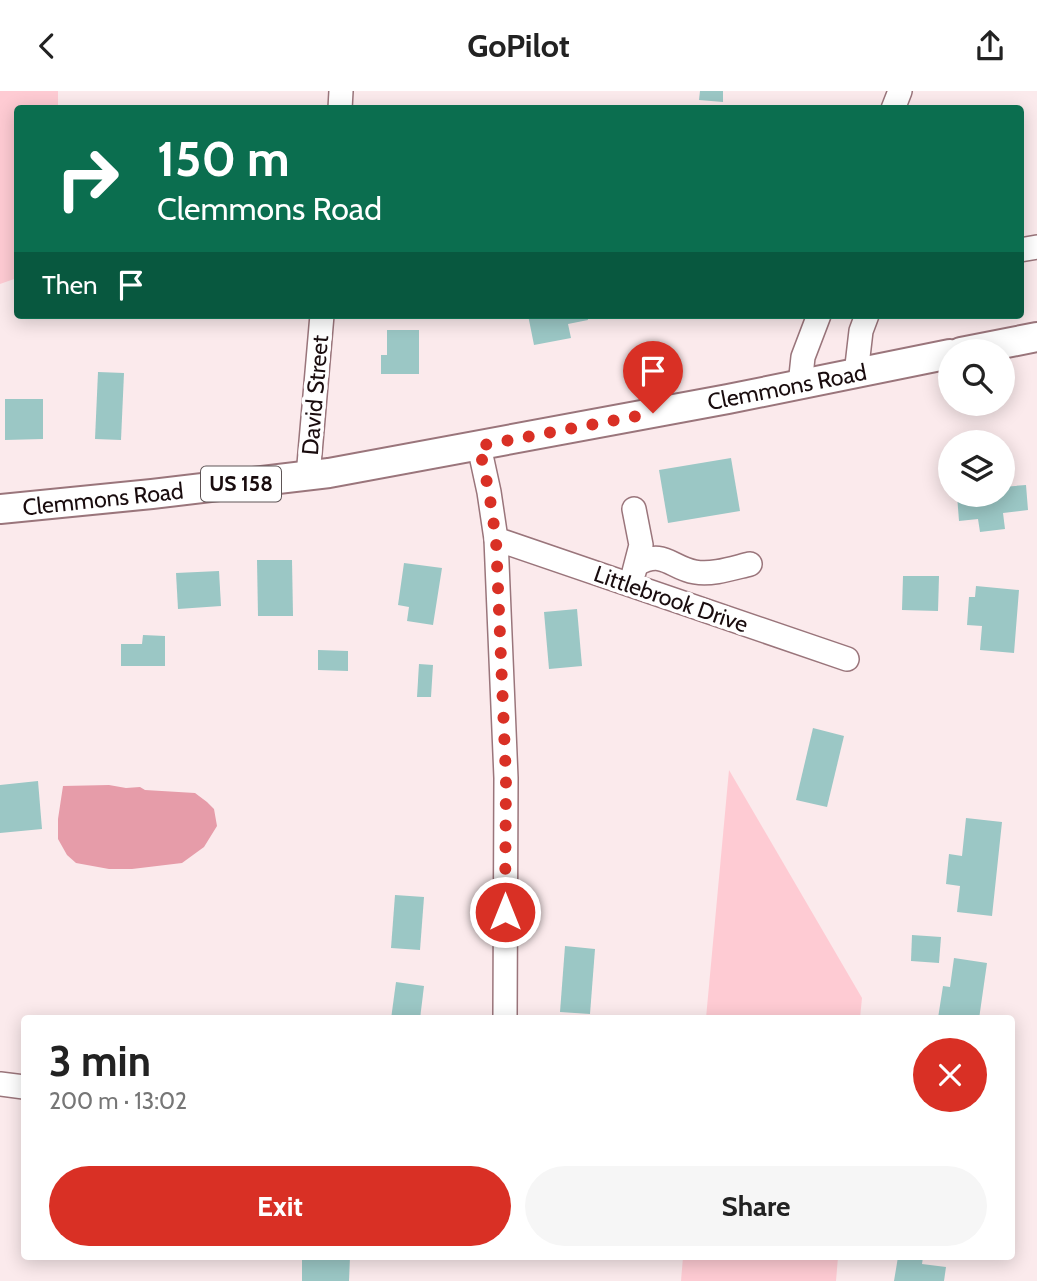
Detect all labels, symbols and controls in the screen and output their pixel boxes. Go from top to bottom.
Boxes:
text: GoPilot [467,26,570,65]
icon: back [28,27,66,65]
icon: share [971,27,1009,65]
text: 150 m [157,129,290,188]
icon: right [42,133,133,224]
text: Clemmons Road [157,189,382,228]
icon: arrive [112,266,150,304]
text: Then [42,269,98,301]
street label: David Street [296,334,334,456]
map controls [938,339,1015,507]
button: search [938,339,1015,416]
pin [623,341,683,413]
icon: arrive [634,352,672,390]
street label: Clemmons Road [705,358,869,416]
button: layers [938,430,1015,507]
road number: US 158 [201,467,281,501]
street label: Clemmons Road [21,477,185,521]
street label: Littlebrook Drive [590,560,752,639]
position arrow [468,875,542,949]
text: 3 min [49,1035,151,1087]
button: close [913,1038,987,1112]
text: 200 m · 13:02 [49,1087,187,1115]
button: Exit [49,1166,511,1246]
button: Share [525,1166,987,1246]

